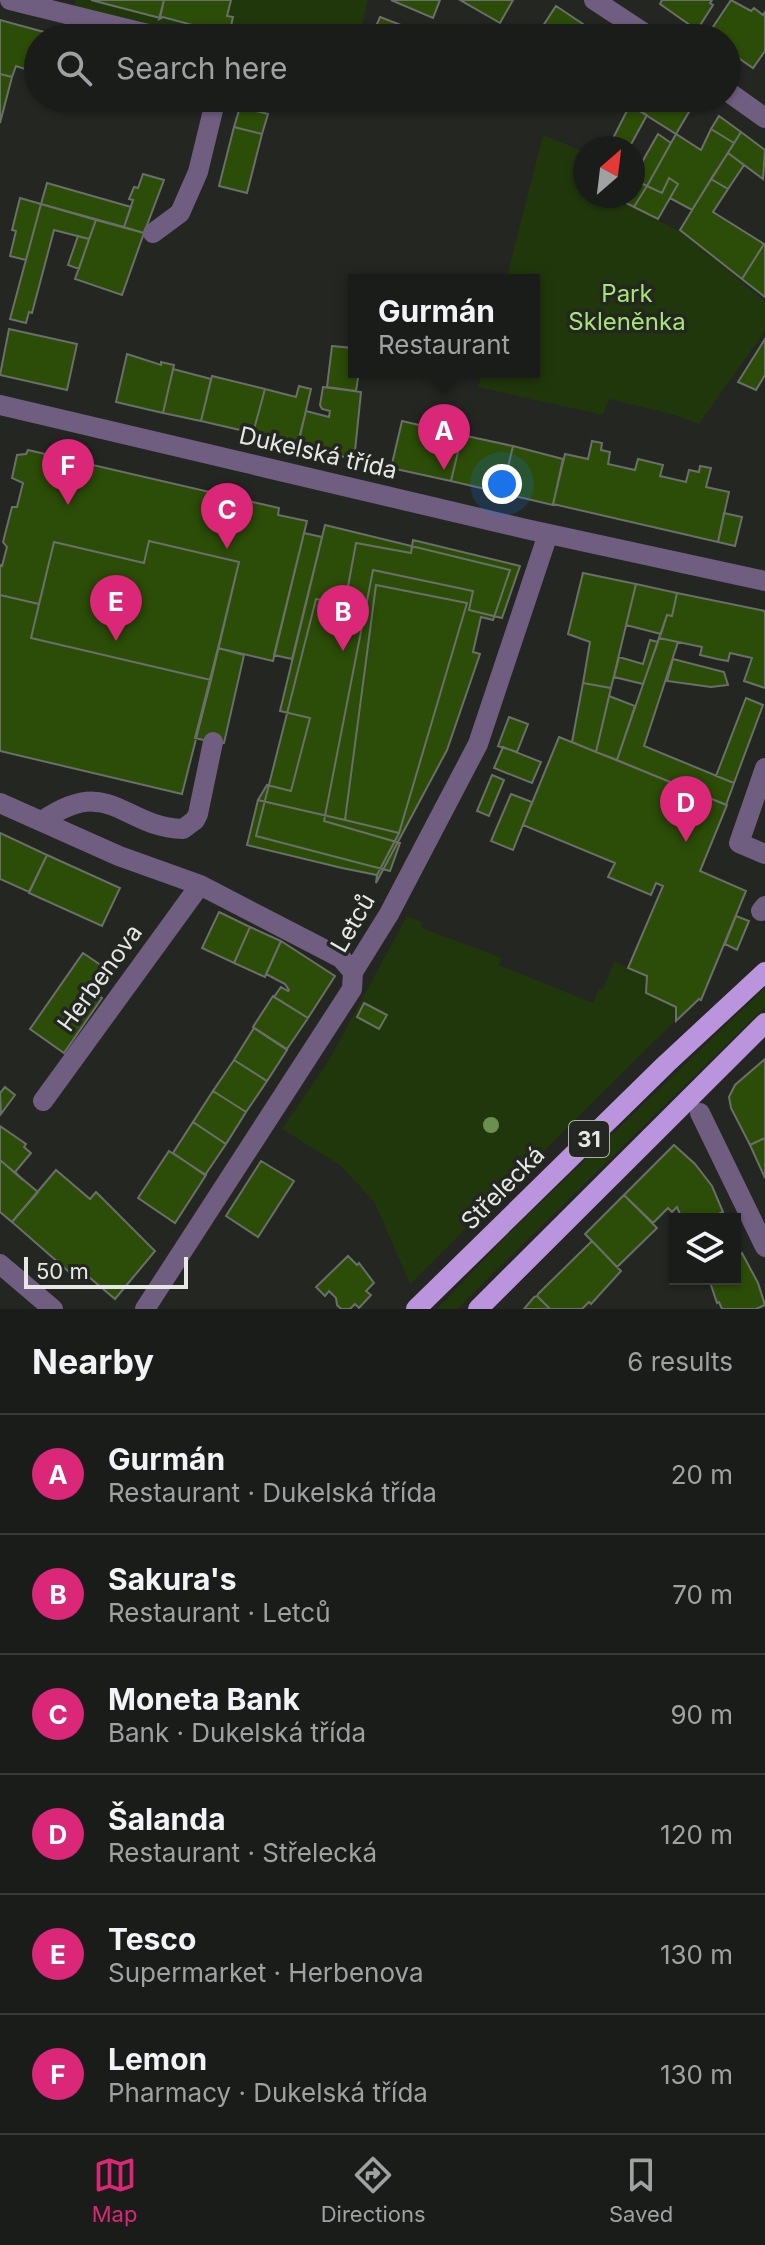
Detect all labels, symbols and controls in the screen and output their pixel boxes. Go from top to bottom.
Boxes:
search box [24,24,741,112]
icon: search [52,46,96,90]
text: Search here [116,50,288,86]
north arrow [573,136,645,208]
popup [348,274,540,378]
park label: Park Skleněnka [568,279,686,336]
text: Gurmán [378,293,495,329]
text: Restaurant [378,329,510,360]
pin: A [418,404,470,470]
street label: Dukelská třída [236,420,400,485]
pin: F [42,439,94,505]
your location [482,464,522,504]
pin: C [201,483,253,549]
pin: E [90,575,142,641]
pin: B [317,585,369,651]
pin: D [660,776,712,842]
street label: Letců [324,888,381,957]
street label: Herbenova [51,919,148,1037]
road number: 31 [569,1121,609,1157]
street label: Střelecká [455,1140,550,1235]
map controls [669,1213,741,1285]
button: layers [669,1213,741,1285]
scale bar [24,1253,188,1289]
text: 50 m [36,1258,89,1284]
text: Nearby [32,1341,154,1382]
text: 6 results [627,1346,733,1377]
text: Gurmán [108,1441,225,1477]
text: A [48,1459,68,1490]
text: 20 m [671,1459,733,1490]
text: Restaurant · Dukelská třída [108,1477,437,1508]
text: Sakura's [108,1561,236,1597]
text: B [49,1579,67,1610]
text: 70 m [672,1579,733,1610]
text: Restaurant · Letců [108,1597,331,1628]
text: Moneta Bank [108,1681,300,1717]
text: C [48,1699,68,1730]
text: 90 m [670,1699,733,1730]
text: Bank · Dukelská třída [108,1717,366,1748]
text: Šalanda [108,1801,226,1837]
text: D [49,1819,67,1850]
text: 120 m [660,1819,733,1850]
text: Restaurant · Střelecká [108,1837,377,1868]
text: Tesco [108,1921,196,1957]
text: E [50,1939,66,1970]
text: 130 m [660,1939,733,1970]
text: Supermarket · Herbenova [108,1957,424,1988]
text: Lemon [108,2041,207,2077]
text: F [50,2059,66,2090]
text: 130 m [660,2059,733,2090]
text: Pharmacy · Dukelská třída [108,2077,428,2108]
tab: Map [92,2153,137,2227]
tab: Directions [321,2153,426,2227]
tab: Saved [609,2153,673,2227]

